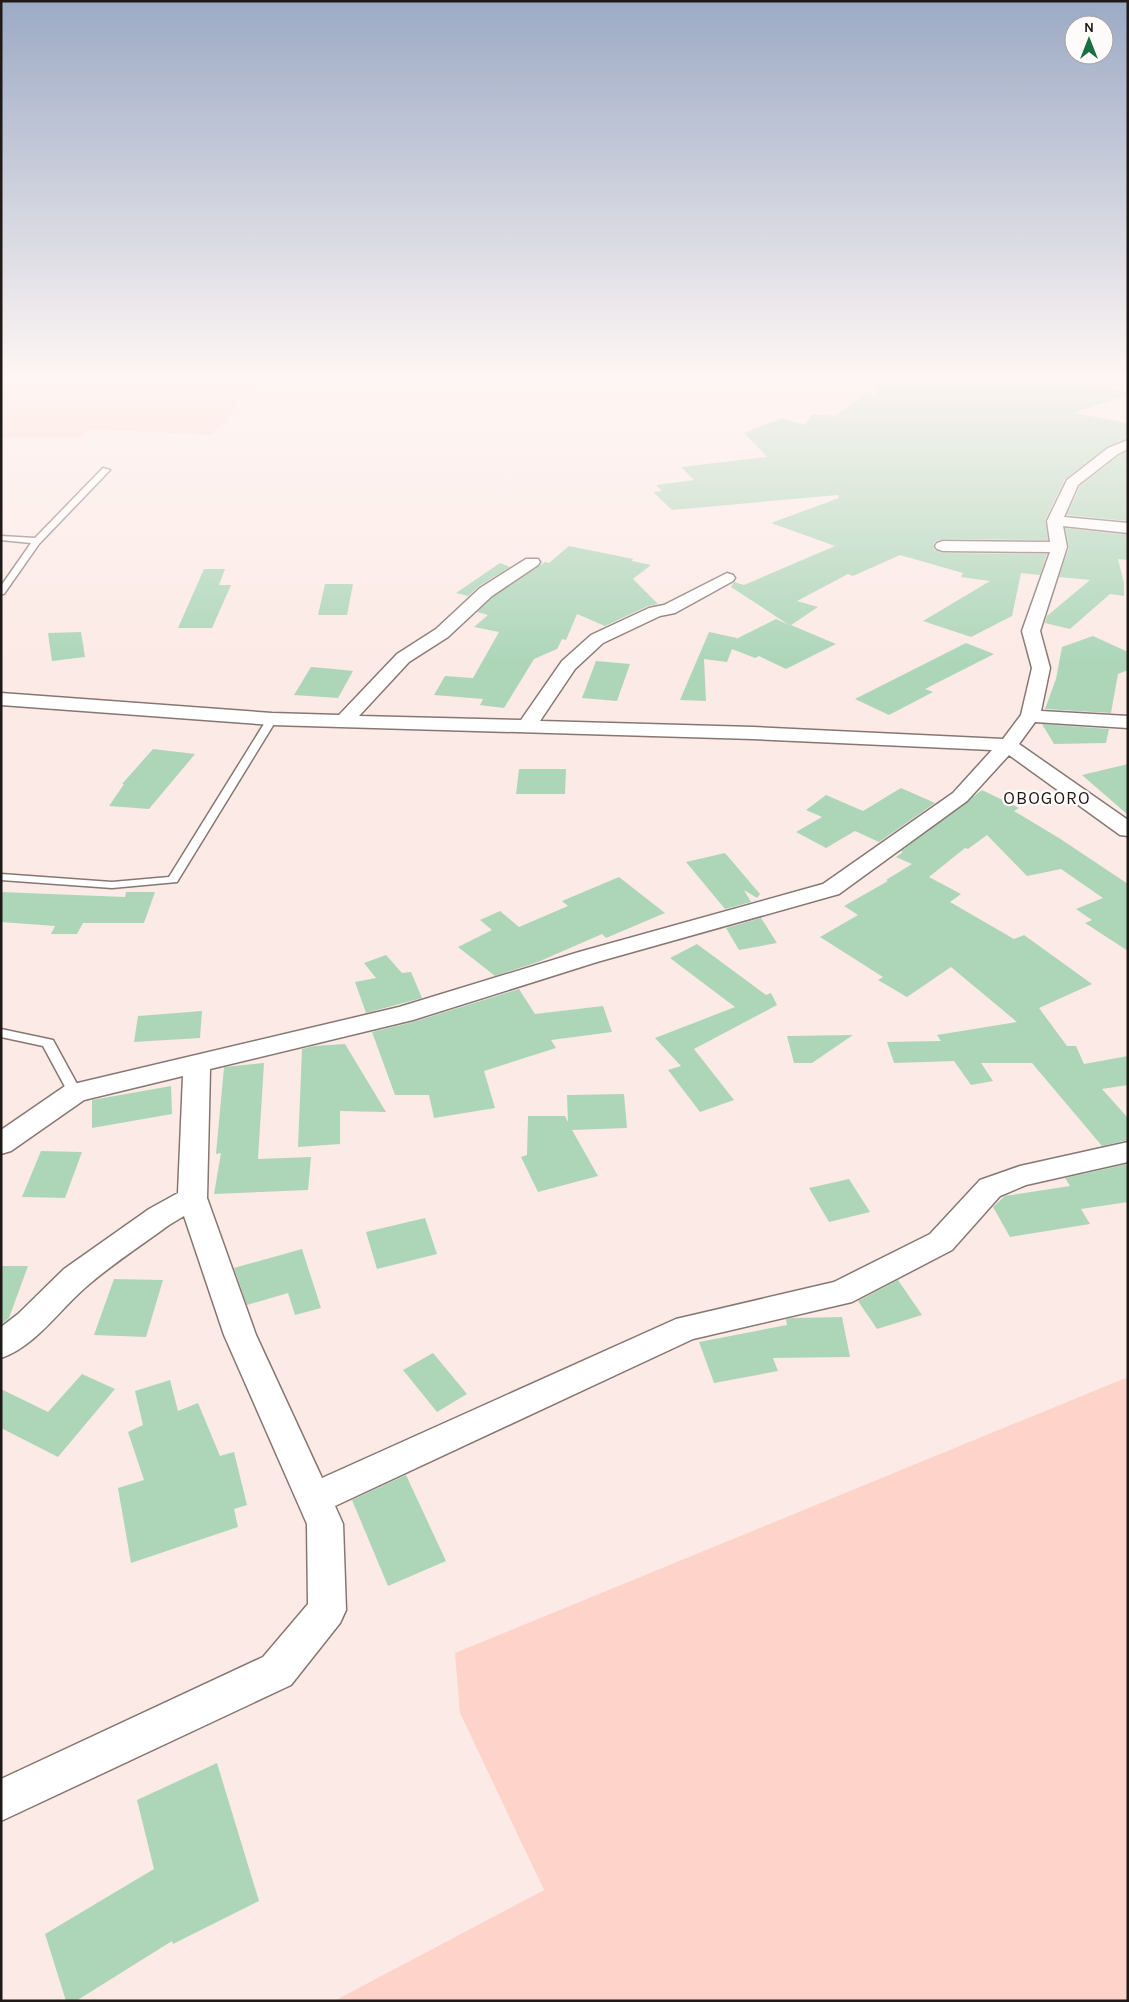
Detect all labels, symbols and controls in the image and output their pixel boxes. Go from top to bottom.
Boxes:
north arrow [1064,15,1114,65]
text: N [1084,19,1094,36]
district label: OBOGORO [1003,787,1091,809]

